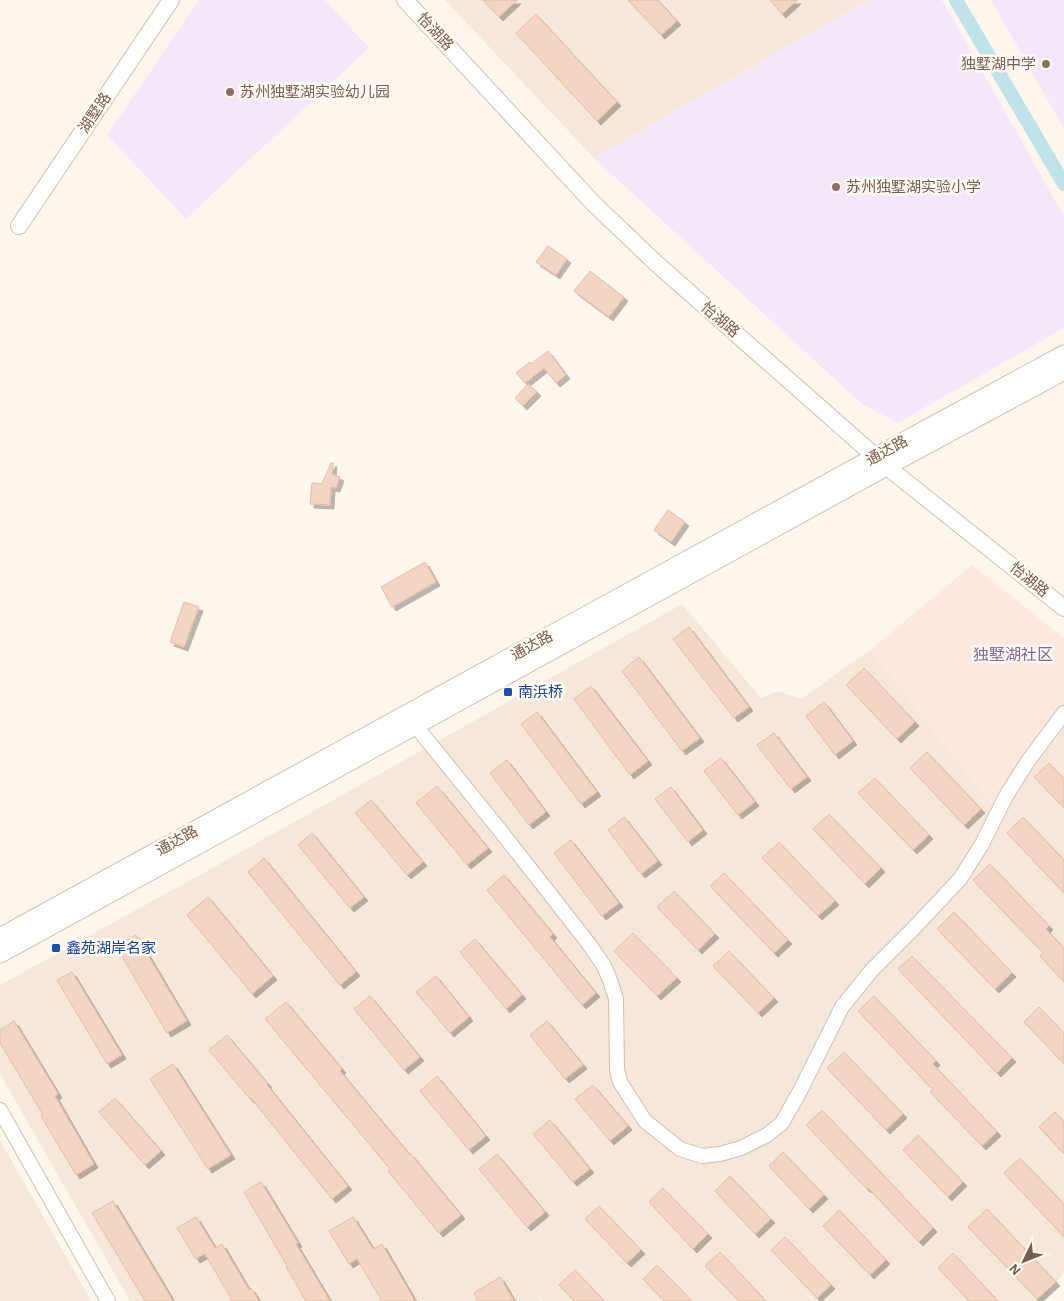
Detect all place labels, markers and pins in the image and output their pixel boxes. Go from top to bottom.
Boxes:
place label: 独墅湖中学 [961,56,1036,72]
marker: 独墅湖中学 [1040,58,1052,70]
place label: 苏州独墅湖实验幼儿园 [240,83,390,100]
marker: 苏州独墅湖实验幼儿园 [224,86,236,98]
place label: 苏州独墅湖实验小学 [846,178,981,195]
marker: 苏州独墅湖实验小学 [830,181,842,193]
place label: 南浜桥 [518,684,563,700]
marker: 南浜桥 [502,686,514,698]
place label: 鑫苑湖岸名家 [66,940,156,956]
marker: 鑫苑湖岸名家 [50,942,62,954]

